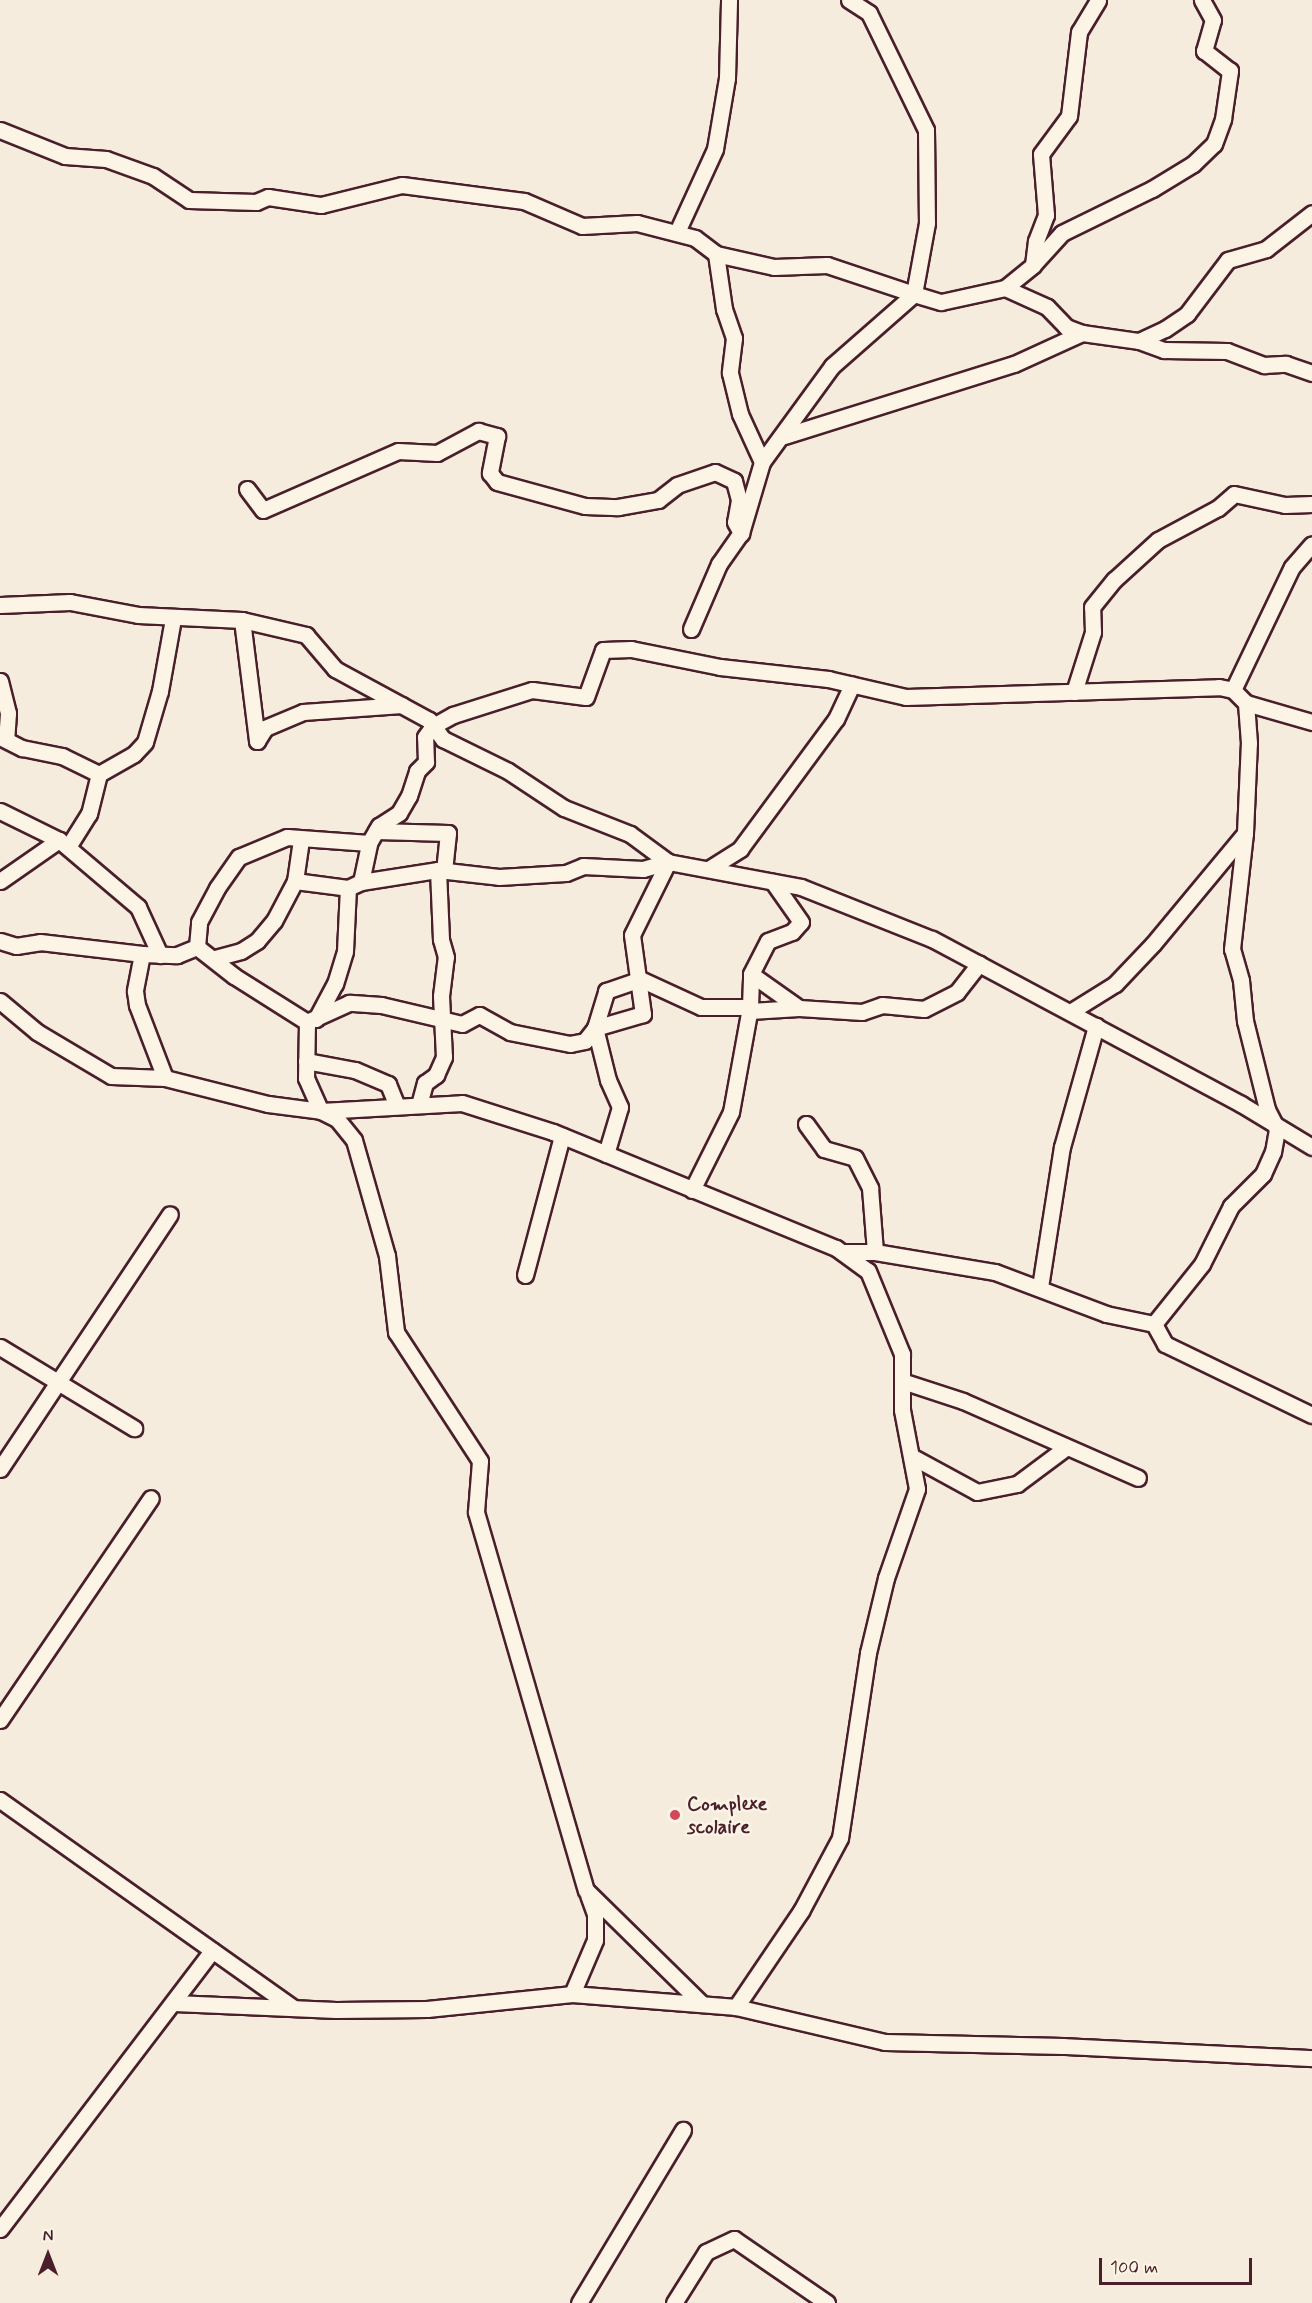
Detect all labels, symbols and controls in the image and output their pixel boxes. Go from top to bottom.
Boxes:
place label: Complexe scolaire [687,1792,767,1839]
marker: Complexe scolaire [668,1808,682,1822]
north arrow [18,2225,78,2285]
text: N [43,2226,53,2247]
scale bar [1102,2246,1255,2284]
text: 100 m [1110,2256,1158,2280]

